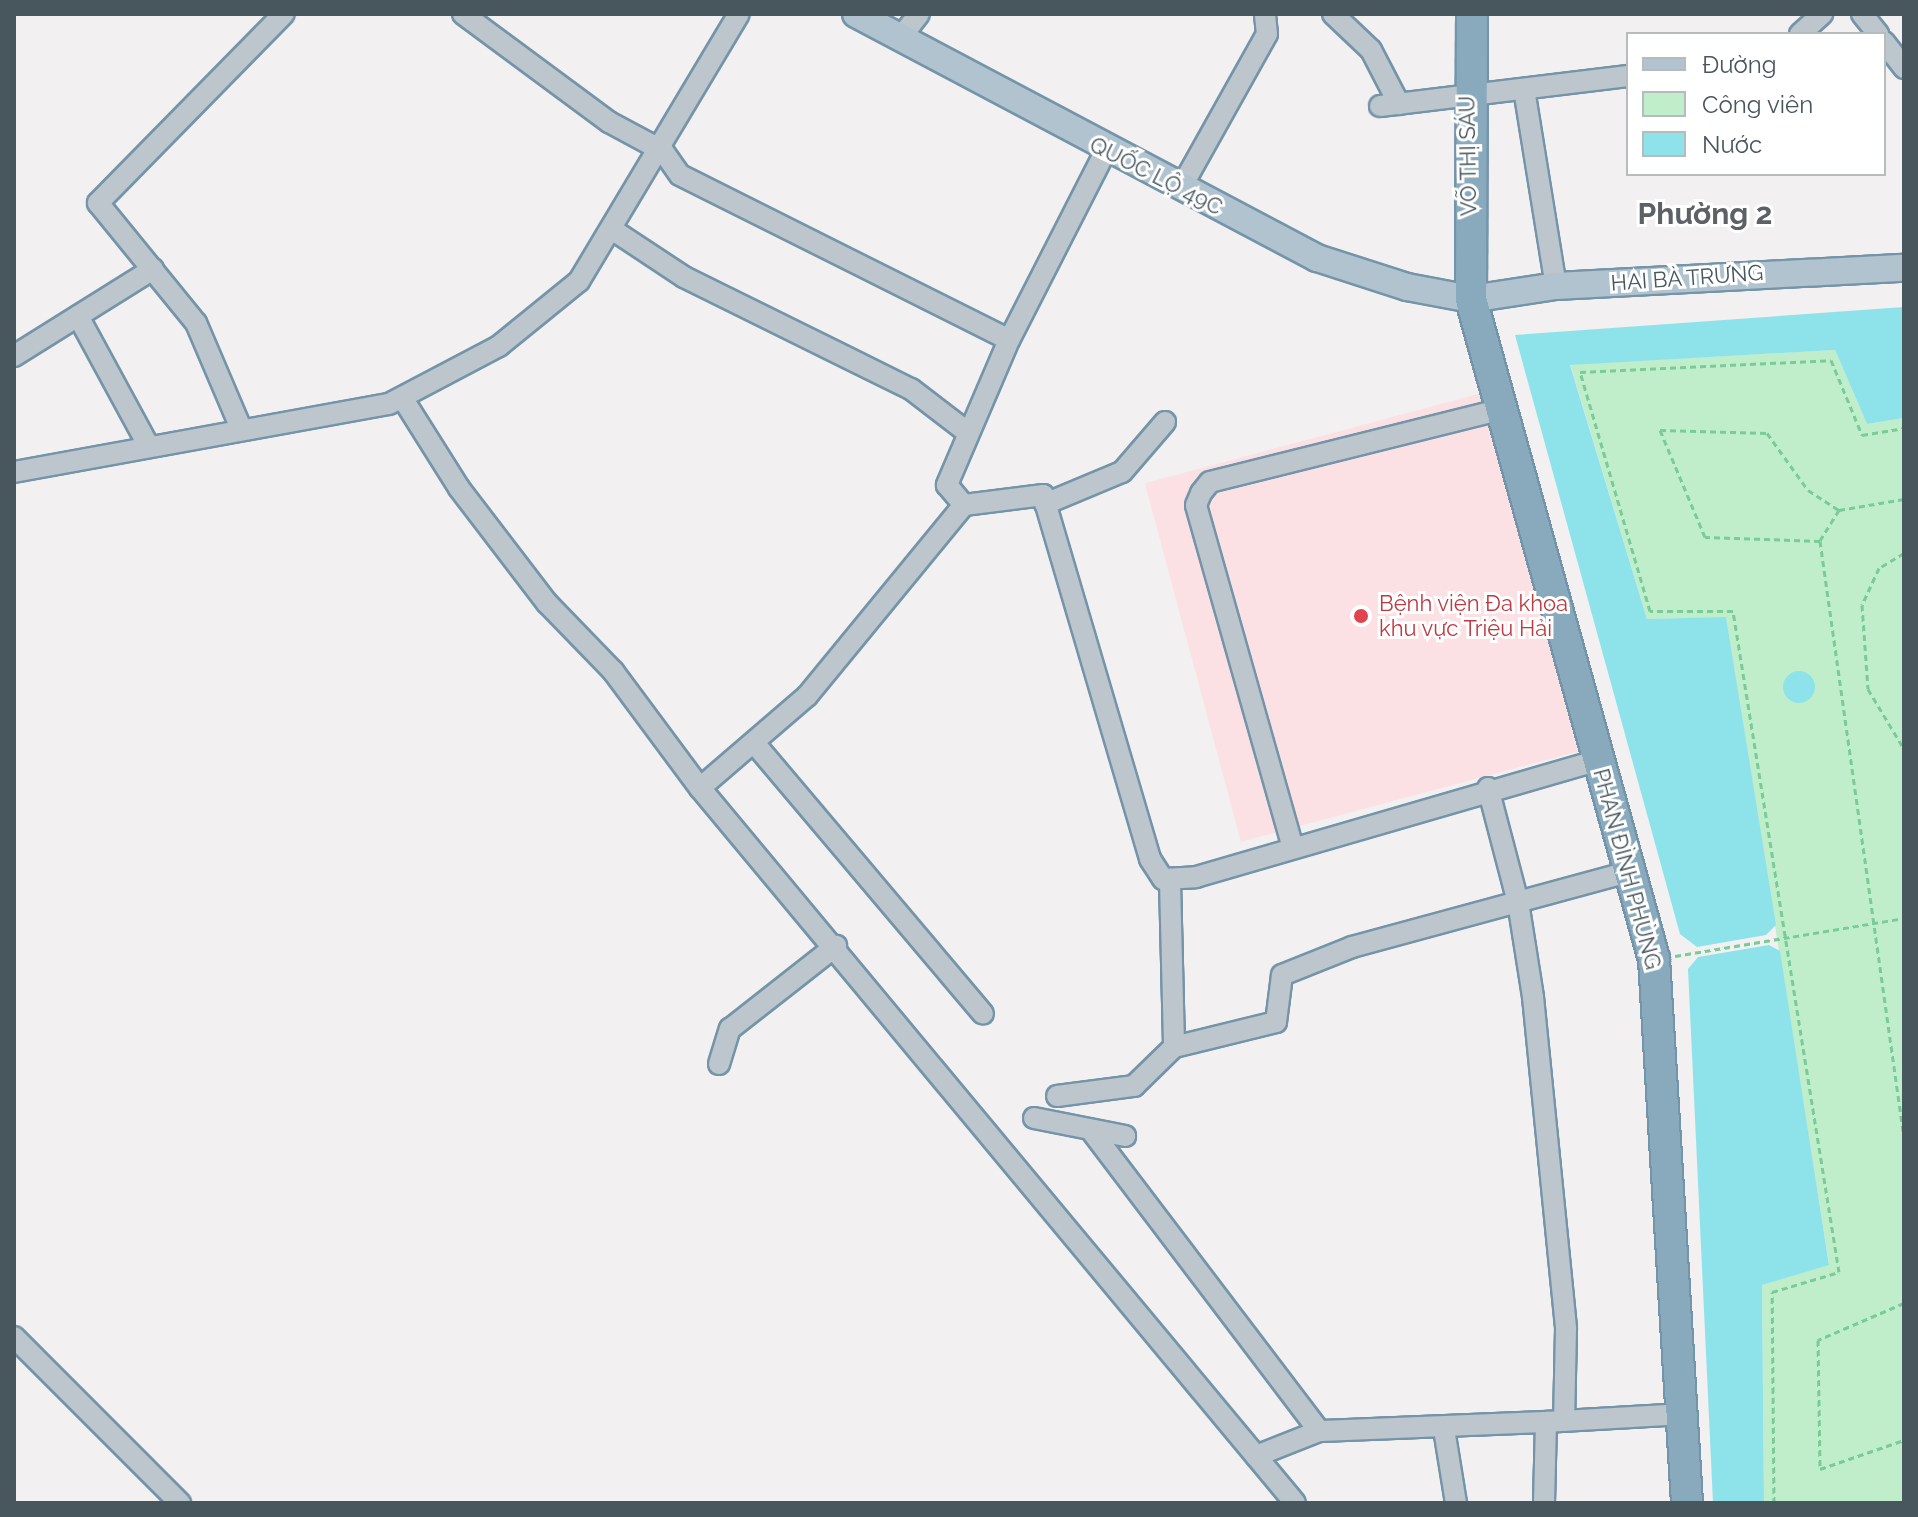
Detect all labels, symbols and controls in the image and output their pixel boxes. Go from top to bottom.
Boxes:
legend [1626,32,1886,176]
text: Đường [1702,50,1777,79]
text: Công viên [1702,90,1813,119]
street label: VÕ THỊ SÁU [1454,95,1482,217]
text: Nước [1702,130,1762,159]
street label: QUỐC LỘ 49C [1085,131,1227,221]
district label: Phường 2 [1638,196,1772,232]
street label: HAI BÀ TRƯNG [1609,259,1765,297]
place label: Bệnh viện Đa khoa khu vực Triệu Hải [1379,590,1569,642]
marker: Bệnh viện Đa khoa khu vực Triệu Hải [1350,605,1372,627]
street label: PHAN ĐÌNH PHÙNG [1587,766,1667,972]

